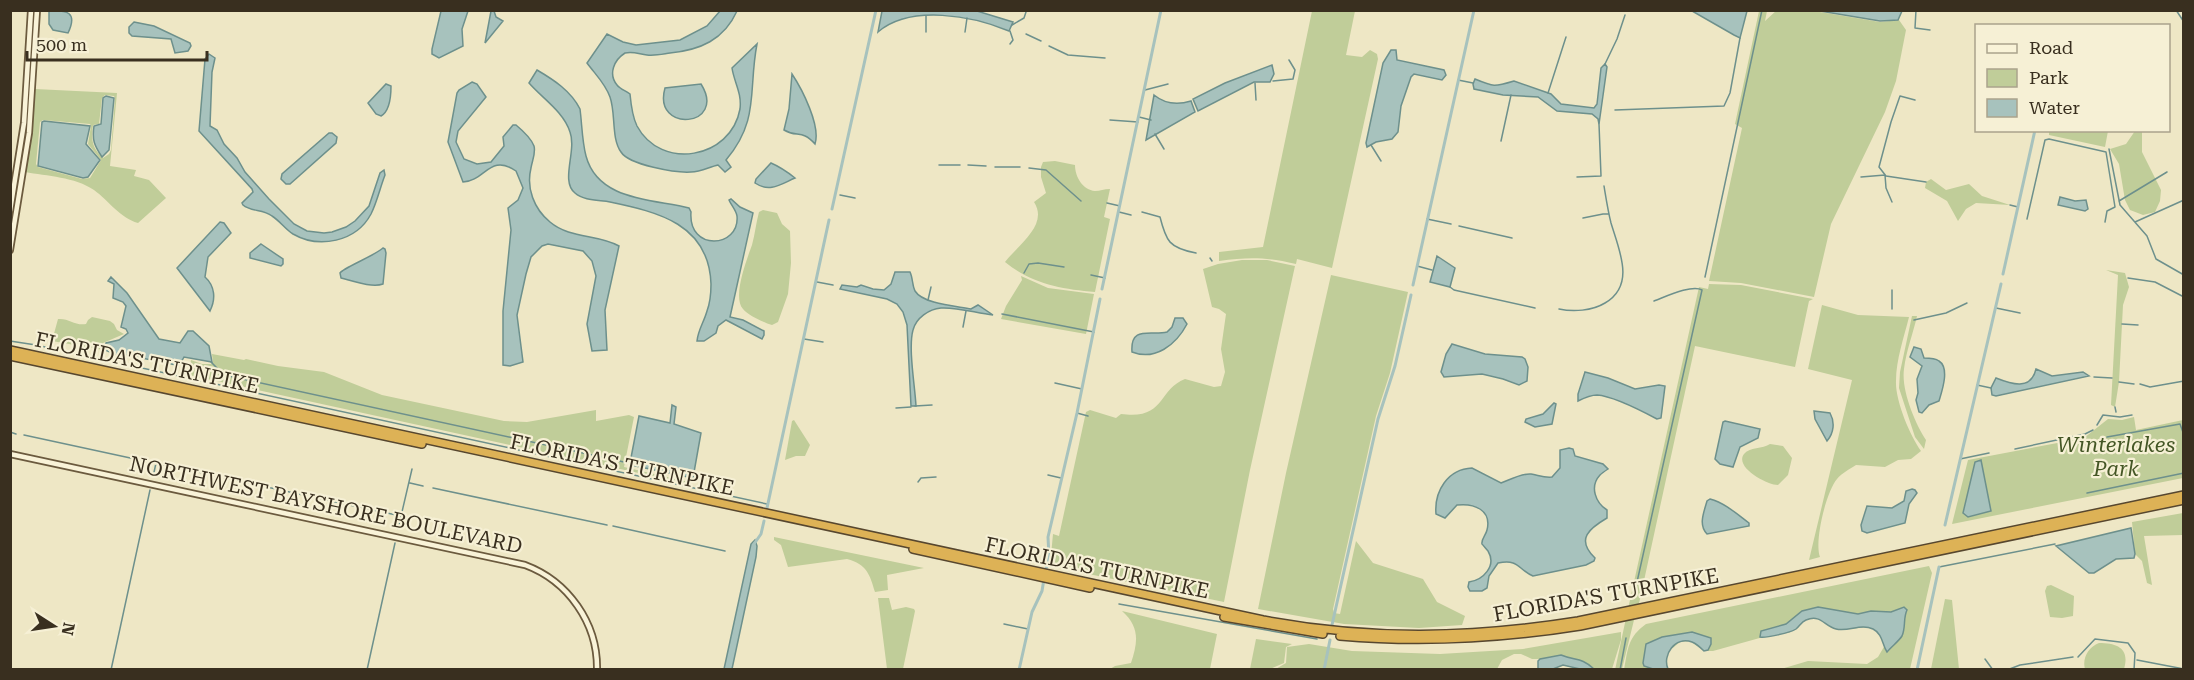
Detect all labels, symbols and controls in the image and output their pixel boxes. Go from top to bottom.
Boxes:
scale bar [27,24,207,62]
legend [1975,24,2170,132]
text: 500 m [36,34,87,55]
text: Road [2029,37,2074,58]
text: Park [2029,67,2069,88]
text: Water [2029,97,2080,118]
street label: FLORIDA'S TURNPIKE [33,327,261,399]
street label: FLORIDA'S TURNPIKE [508,429,736,501]
park label: Winterlakes Park [2057,433,2176,481]
street label: NORTHWEST BAYSHORE BOULEVARD [127,452,525,558]
street label: FLORIDA'S TURNPIKE [983,532,1211,604]
street label: FLORIDA'S TURNPIKE [1491,563,1721,627]
north arrow [24,596,84,656]
text: N [58,621,79,637]

